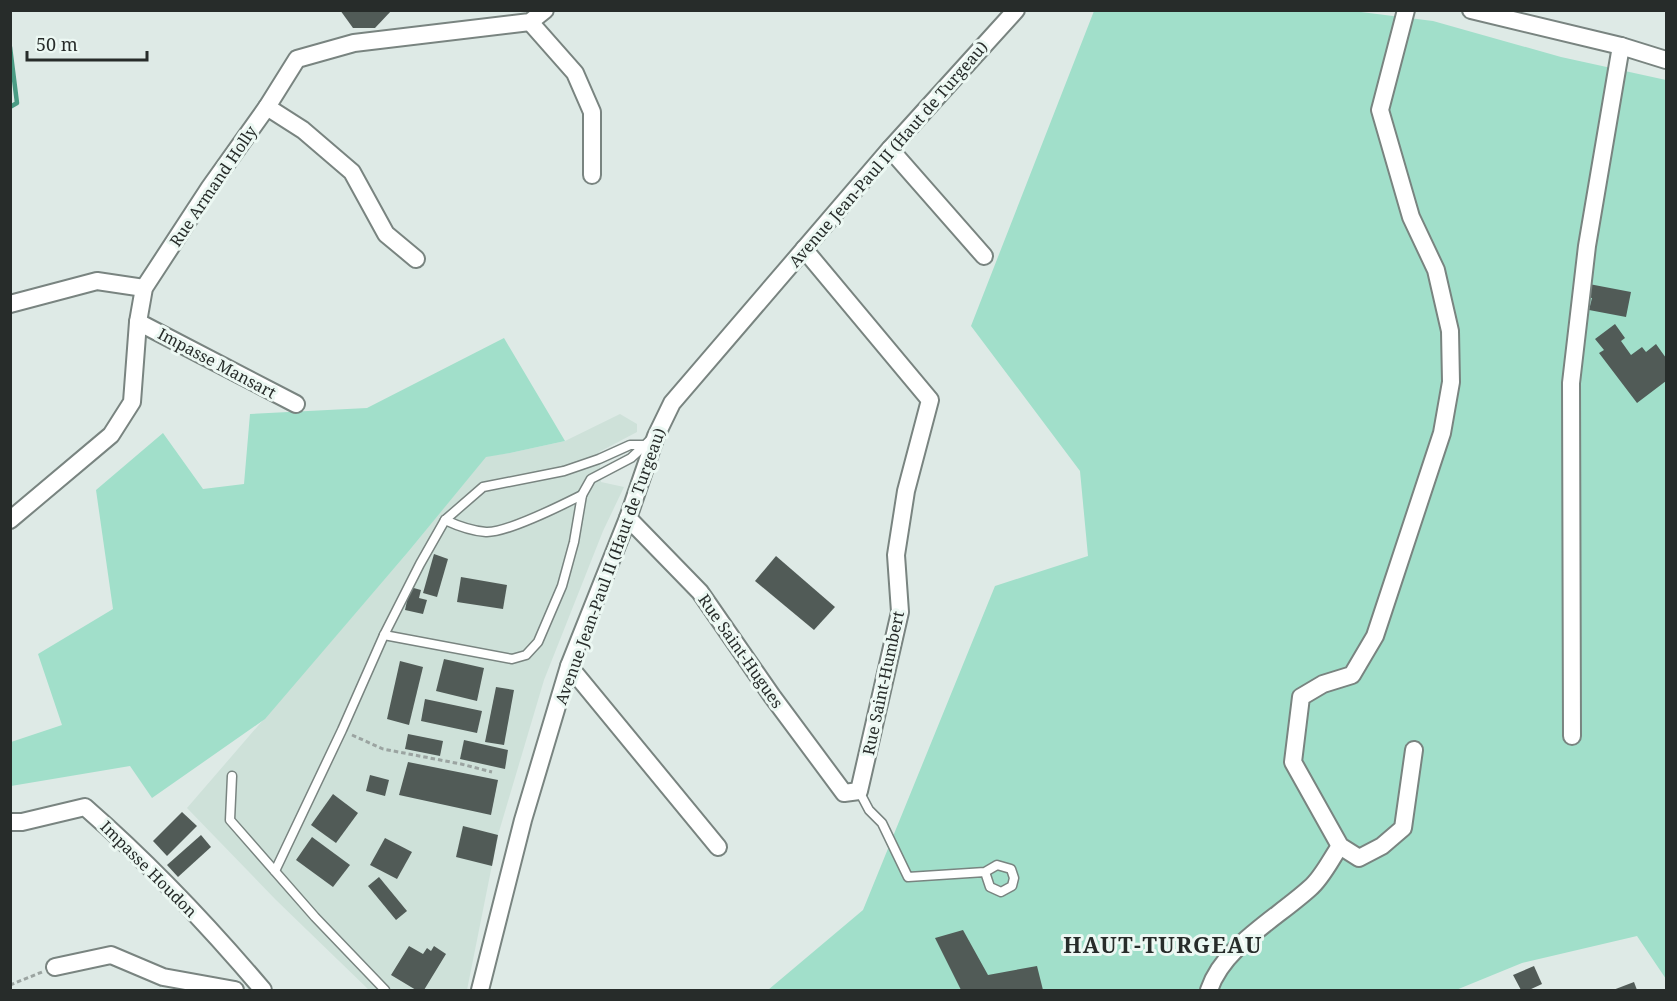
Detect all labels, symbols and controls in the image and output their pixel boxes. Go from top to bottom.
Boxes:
scale bar [27,24,147,62]
text: 50 m [36,32,78,56]
street label: Avenue Jean-Paul II (Haut de Turgeau) [784,36,992,272]
street label: Rue Armand Holly [164,120,262,251]
street label: Impasse Mansart [154,323,280,404]
street label: Avenue Jean-Paul II (Haut de Turgeau) [550,425,670,707]
street label: Rue Saint-Hugues [693,590,789,712]
street label: Rue Saint-Humbert [857,609,909,757]
street label: Impasse Houdon [96,816,202,922]
district label: HAUT-TURGEAU [1063,929,1263,959]

